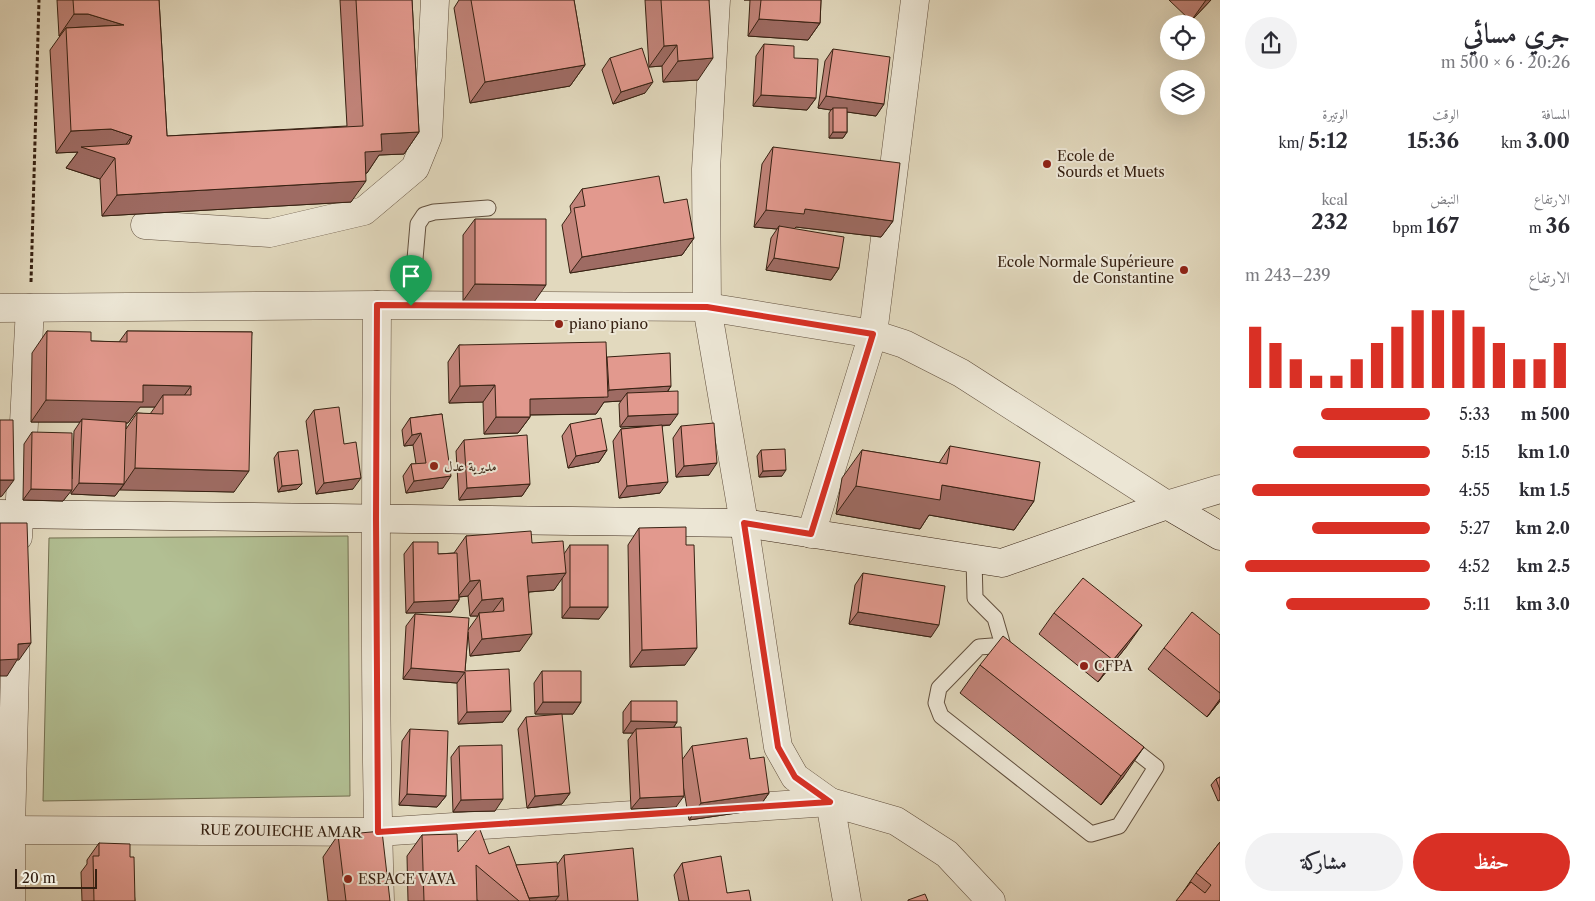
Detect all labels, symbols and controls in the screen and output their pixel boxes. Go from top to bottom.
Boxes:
map controls [1160,15,1205,115]
button: locate [1160,15,1205,60]
text: جري مسائي [1463,16,1570,50]
button: share [1245,17,1297,69]
text: 20:26 · 6 × 500 m [1441,52,1570,72]
button: layers [1160,70,1205,115]
text: الوتيرة [1322,105,1348,123]
text: الوقت [1432,105,1459,123]
text: المسافة [1541,105,1570,123]
text: 5:12 [1308,128,1348,153]
text: 15:36 [1407,128,1459,153]
text: 3.00 [1526,128,1570,153]
text: /km [1278,134,1308,152]
text: km [1501,134,1526,152]
place label: Ecole de Sourds et Muets [1057,147,1165,181]
marker: Ecole de Sourds et Muets [1041,158,1053,170]
text: النبض [1430,190,1459,208]
text: الارتفاع [1534,190,1570,208]
text: kcal [1322,191,1348,209]
text: 232 [1311,209,1348,234]
text: 167 [1426,213,1459,238]
text: 36 [1546,213,1570,238]
text: bpm [1392,219,1426,237]
text: m [1529,219,1546,237]
place label: Ecole Normale Supérieure de Constantine [997,253,1174,287]
pin [390,255,432,306]
icon: arrive [397,262,425,290]
marker: Ecole Normale Supérieure de Constantine [1178,264,1190,276]
text: 239–243 m [1245,265,1331,285]
text: الارتفاع [1528,267,1570,287]
place label: piano piano [569,315,648,333]
marker: piano piano [553,318,565,330]
text: 5:33 [1459,404,1490,424]
text: 500 m [1521,404,1570,424]
text: 5:15 [1461,442,1490,462]
text: 1.0 km [1518,442,1570,462]
place label: مديرية عدل [444,457,497,475]
marker: مديرية عدل [428,460,440,472]
text: 4:55 [1459,480,1490,500]
text: 1.5 km [1519,480,1570,500]
text: 5:27 [1460,518,1490,538]
text: 2.0 km [1516,518,1570,538]
text: 4:52 [1458,556,1490,576]
text: 2.5 km [1517,556,1570,576]
text: 5:11 [1463,594,1490,614]
text: 3.0 km [1516,594,1570,614]
place label: CFPA [1094,657,1133,675]
marker: CFPA [1078,660,1090,672]
street label: RUE ZOUIECHE AMAR [200,821,363,841]
button: مشاركة [1245,833,1403,891]
button: حفظ [1413,833,1570,891]
scale bar [15,866,98,889]
text: 20 m [22,869,56,887]
place label: ESPACE VAVA [358,870,456,888]
marker: ESPACE VAVA [342,873,354,885]

